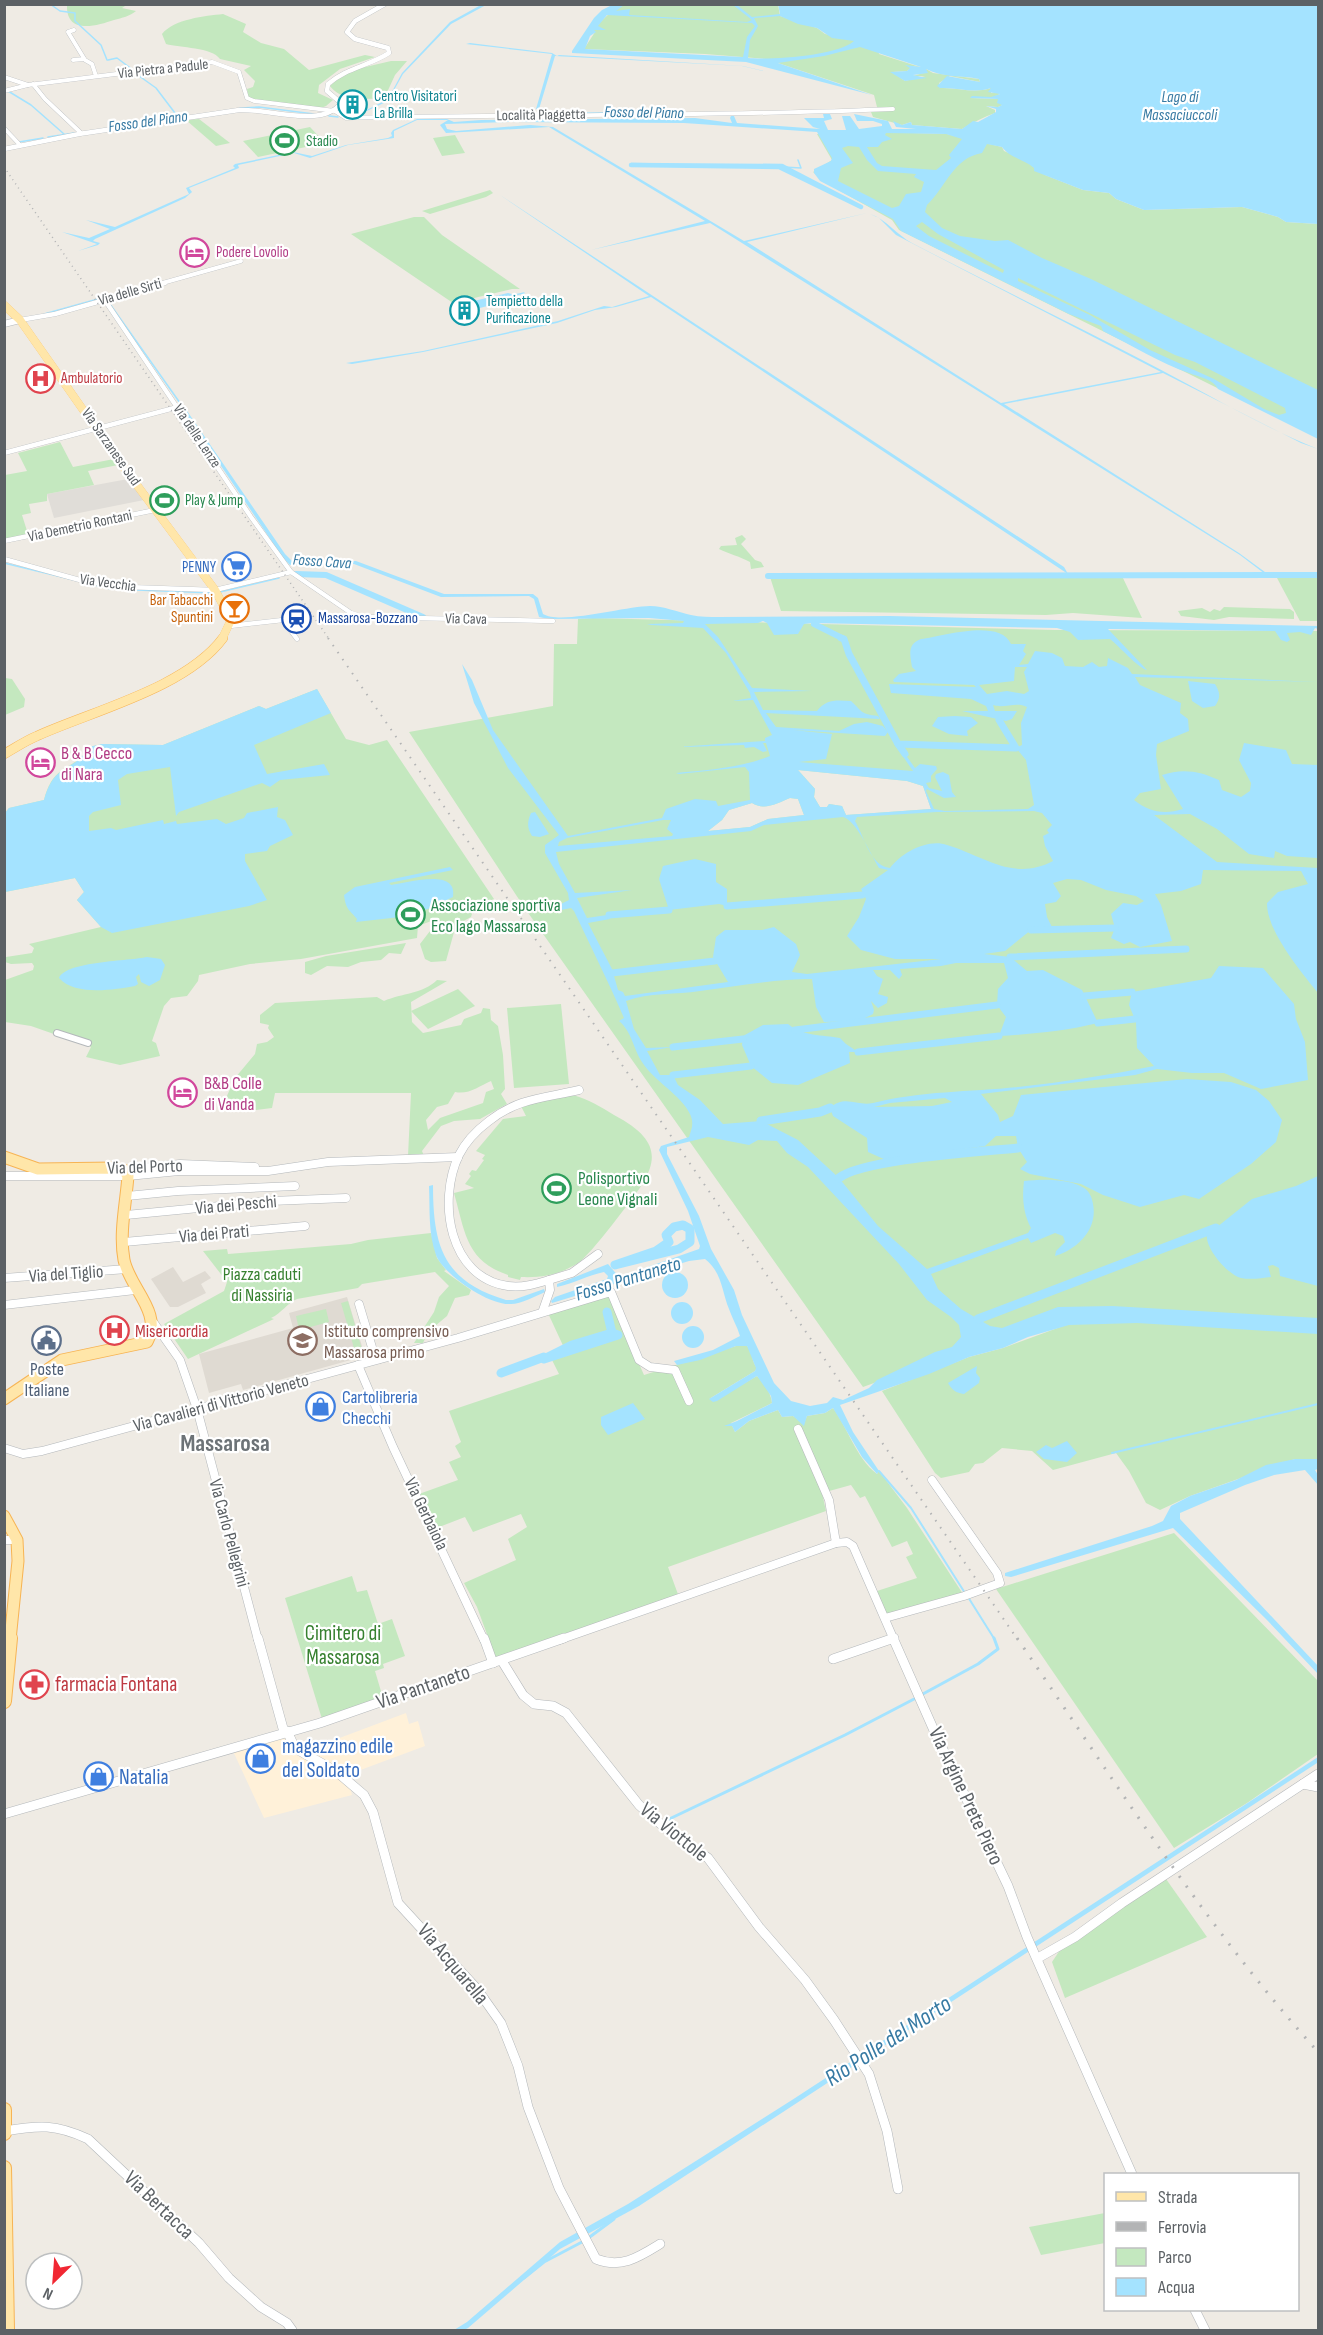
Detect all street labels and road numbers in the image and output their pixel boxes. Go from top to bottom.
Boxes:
street label: Via Pietra a Padule [117,55,209,83]
street label: Località Piaggetta [496,105,586,125]
street label: Via delle Sirti [96,274,164,310]
street label: Via delle Lenze [169,400,225,472]
street label: Via Sarzanese Sud [77,404,145,490]
street label: Via Demetrio Rontani [26,506,134,546]
street label: Via Vecchia [78,570,138,596]
street label: Via Cava [445,609,487,629]
street label: Via del Porto [107,1155,183,1179]
street label: Via dei Peschi [194,1191,278,1219]
street label: Via dei Prati [178,1220,250,1248]
street label: Via del Tiglio [28,1261,104,1287]
street label: Via Cavalieri di Vittorio Veneto [131,1369,311,1437]
street label: Via Gerbaiola [399,1474,453,1554]
street label: Via Carlo Pellegrini [204,1477,254,1589]
street label: Via Pantaneto [373,1659,473,1715]
street label: Via Argine Prete Piero [923,1723,1009,1869]
street label: Via Viottole [635,1797,713,1867]
street label: Via Acquarella [412,1918,494,2010]
street label: Via Bertacca [119,2166,199,2244]

